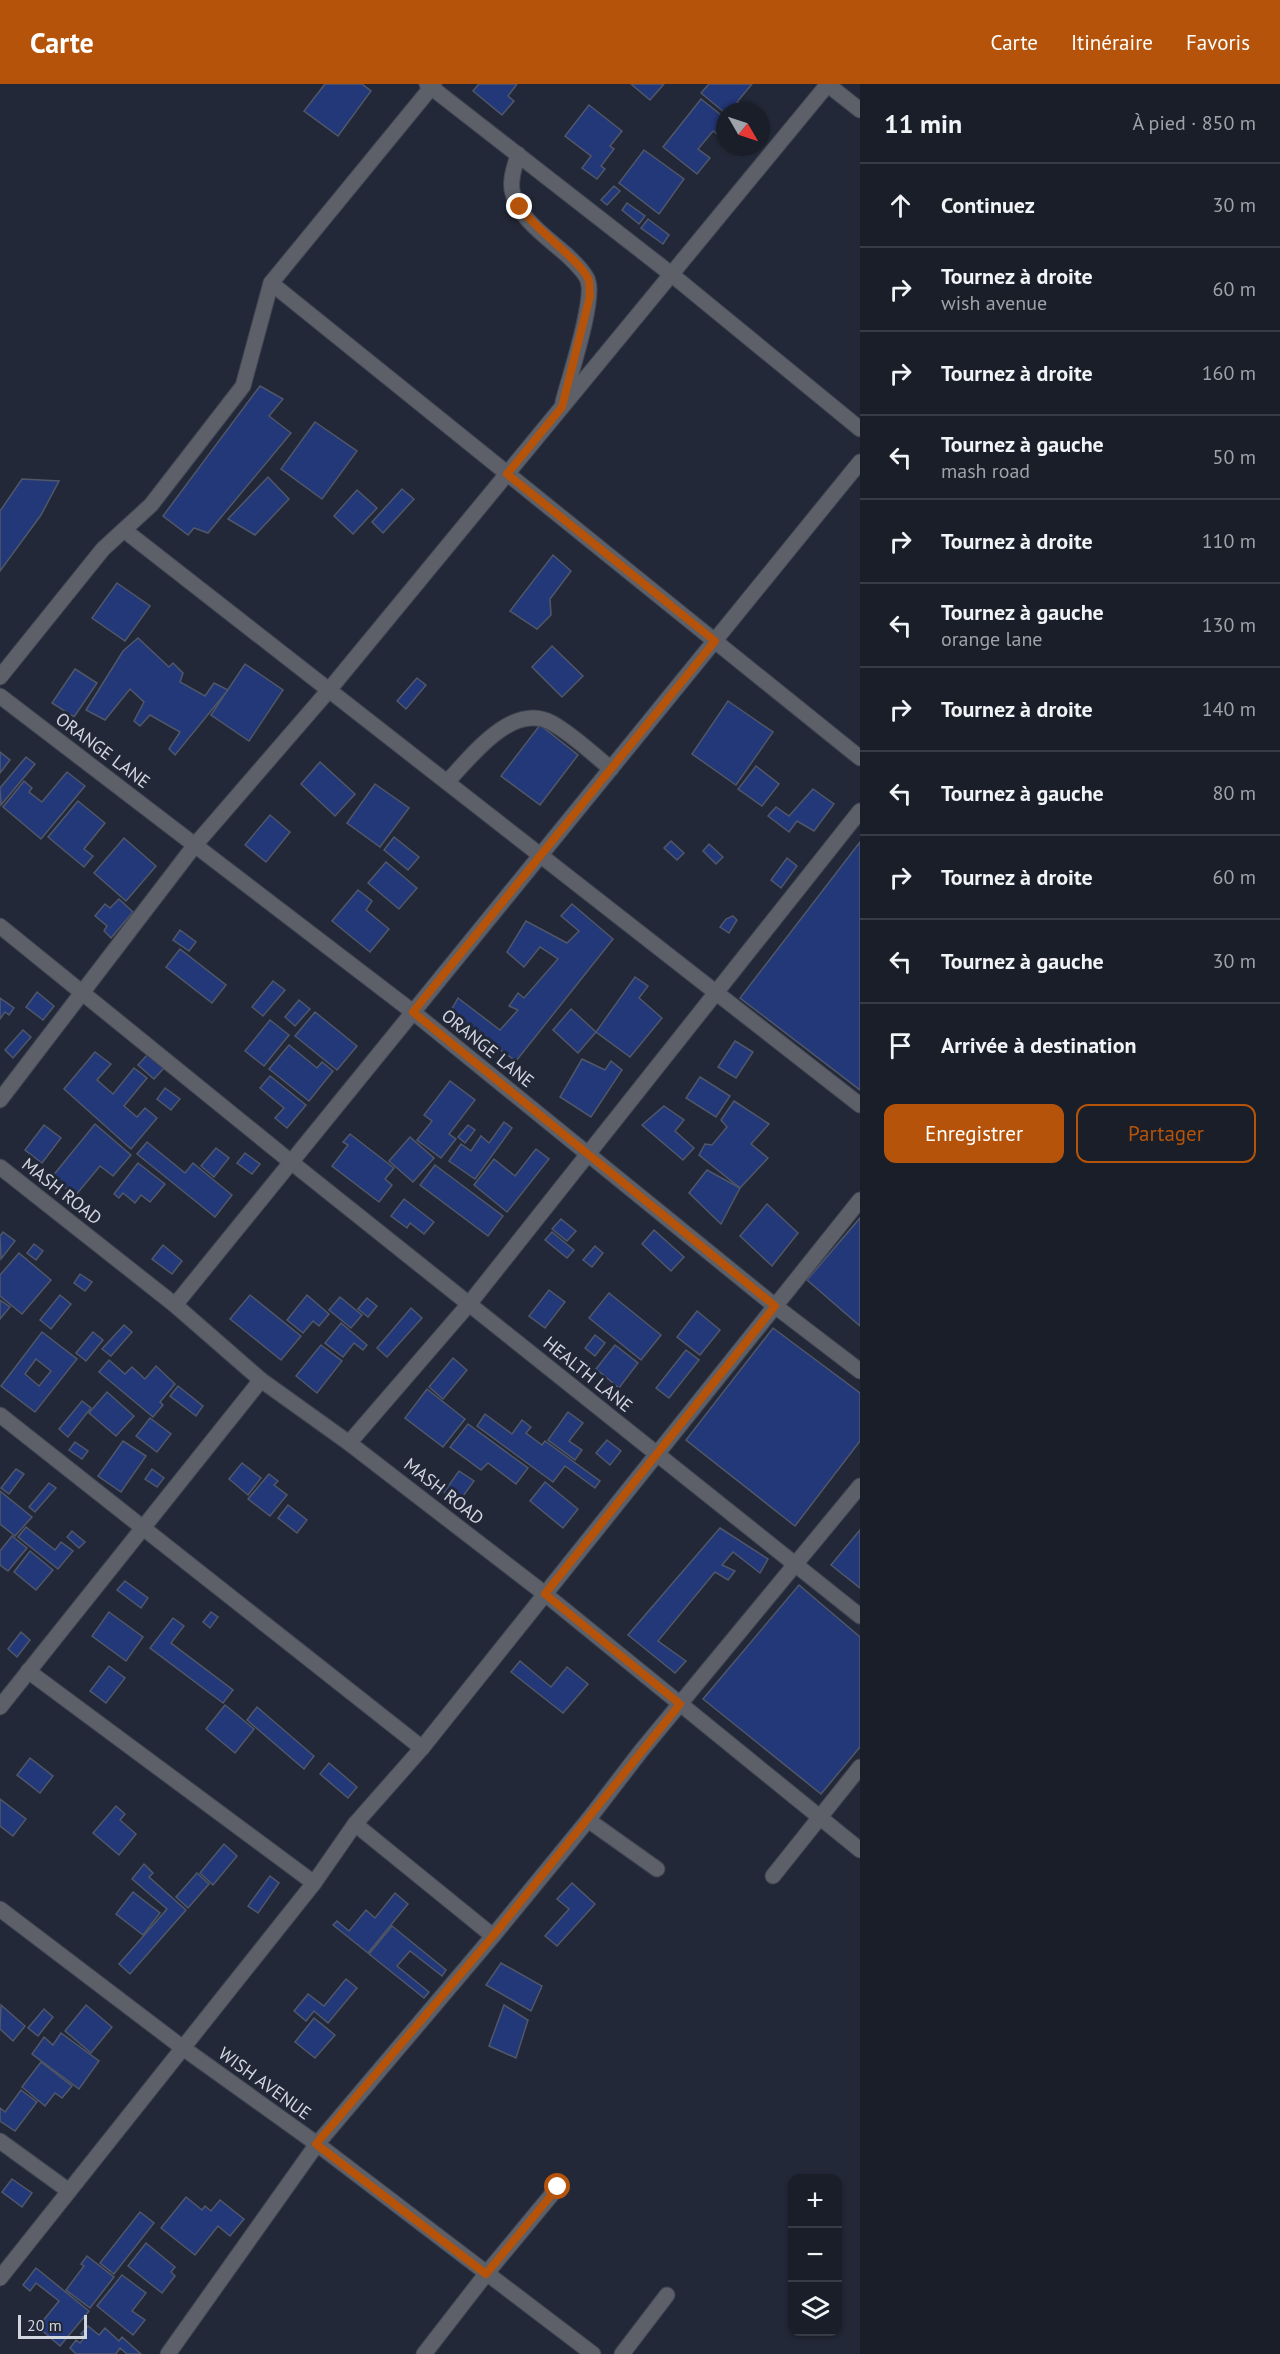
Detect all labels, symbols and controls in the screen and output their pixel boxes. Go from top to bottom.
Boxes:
text: Carte [30,24,94,61]
text: Carte [991,29,1038,56]
text: Itinéraire [1071,29,1153,56]
text: Favoris [1186,29,1250,56]
north arrow [716,102,770,156]
text: 11 min [884,107,962,140]
text: À pied · 850 m [1132,110,1256,136]
icon: ahead [884,189,917,222]
text: Continuez [941,191,1035,219]
text: 30 m [1213,192,1256,218]
route end [506,193,532,219]
text: Tournez à droite [941,262,1093,290]
icon: right [884,273,917,306]
text: 60 m [1213,276,1256,302]
text: wish avenue [941,290,1047,316]
icon: right [884,357,917,390]
text: Tournez à droite [941,359,1093,387]
text: 160 m [1202,360,1256,386]
text: Tournez à gauche [941,430,1104,458]
icon: left [884,441,917,474]
text: 50 m [1213,444,1256,470]
text: mash road [941,458,1030,484]
icon: right [884,525,917,558]
text: Tournez à droite [941,527,1093,555]
text: 110 m [1202,528,1256,554]
text: Tournez à gauche [941,598,1104,626]
icon: left [884,609,917,642]
text: 130 m [1202,612,1256,638]
text: orange lane [941,626,1042,652]
icon: right [884,693,917,726]
text: Tournez à droite [941,695,1093,723]
text: 140 m [1202,696,1256,722]
street label: ORANGE LANE [51,707,155,793]
icon: left [884,777,917,810]
text: Tournez à gauche [941,779,1104,807]
text: 80 m [1213,780,1256,806]
icon: right [884,861,917,894]
text: Tournez à droite [941,863,1093,891]
text: 60 m [1213,864,1256,890]
icon: left [884,945,917,978]
text: Tournez à gauche [941,947,1104,975]
text: 30 m [1213,948,1256,974]
street label: ORANGE LANE [437,1004,539,1092]
icon: arrive [884,1029,917,1062]
text: Arrivée à destination [941,1031,1137,1059]
button: Enregistrer [884,1104,1064,1163]
button: Partager [1076,1104,1256,1163]
street label: MASH ROAD [17,1153,107,1229]
street label: HEALTH LANE [539,1331,637,1417]
street label: MASH ROAD [399,1453,489,1529]
street label: WISH AVENUE [214,2042,316,2124]
route start [544,2173,570,2199]
map controls [788,2174,842,2336]
button: + [788,2174,842,2228]
button: − [788,2228,842,2282]
button: layers [788,2282,842,2336]
scale bar [18,2312,87,2340]
text: 20 m [27,2315,62,2335]

